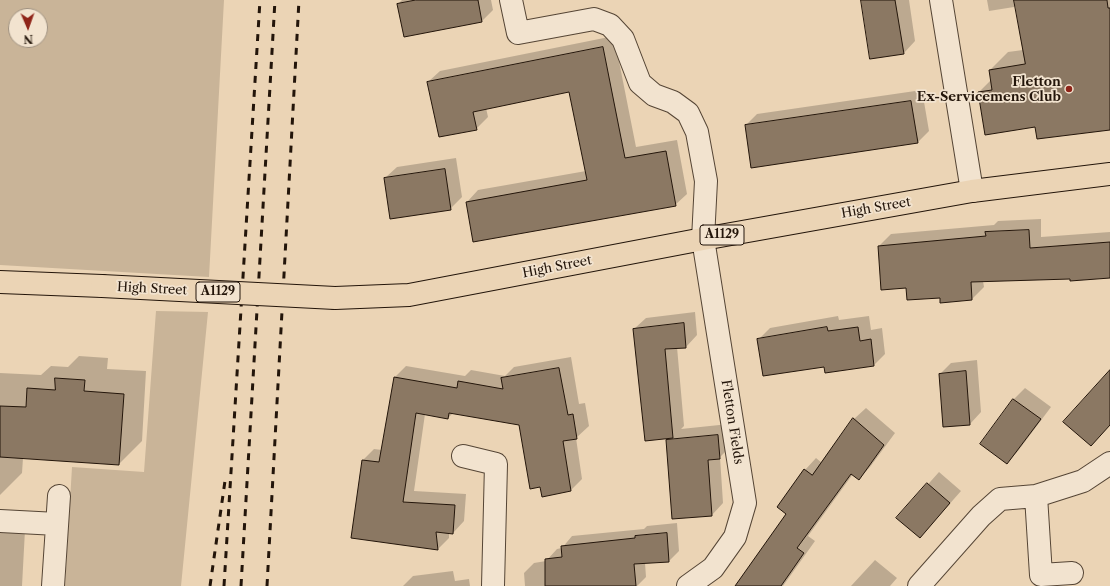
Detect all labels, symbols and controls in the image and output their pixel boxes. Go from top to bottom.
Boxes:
north arrow [8,8,48,48]
text: N [23,32,33,46]
place label: Fletton Ex-Servicemens Club [917,74,1061,105]
marker: Fletton Ex-Servicemens Club [1064,84,1074,94]
street label: High Street [840,194,912,222]
road number: A1129 [700,225,744,245]
street label: High Street [521,253,593,281]
street label: High Street [116,279,188,299]
road number: A1129 [196,282,240,302]
street label: Fletton Fields [718,379,746,465]

